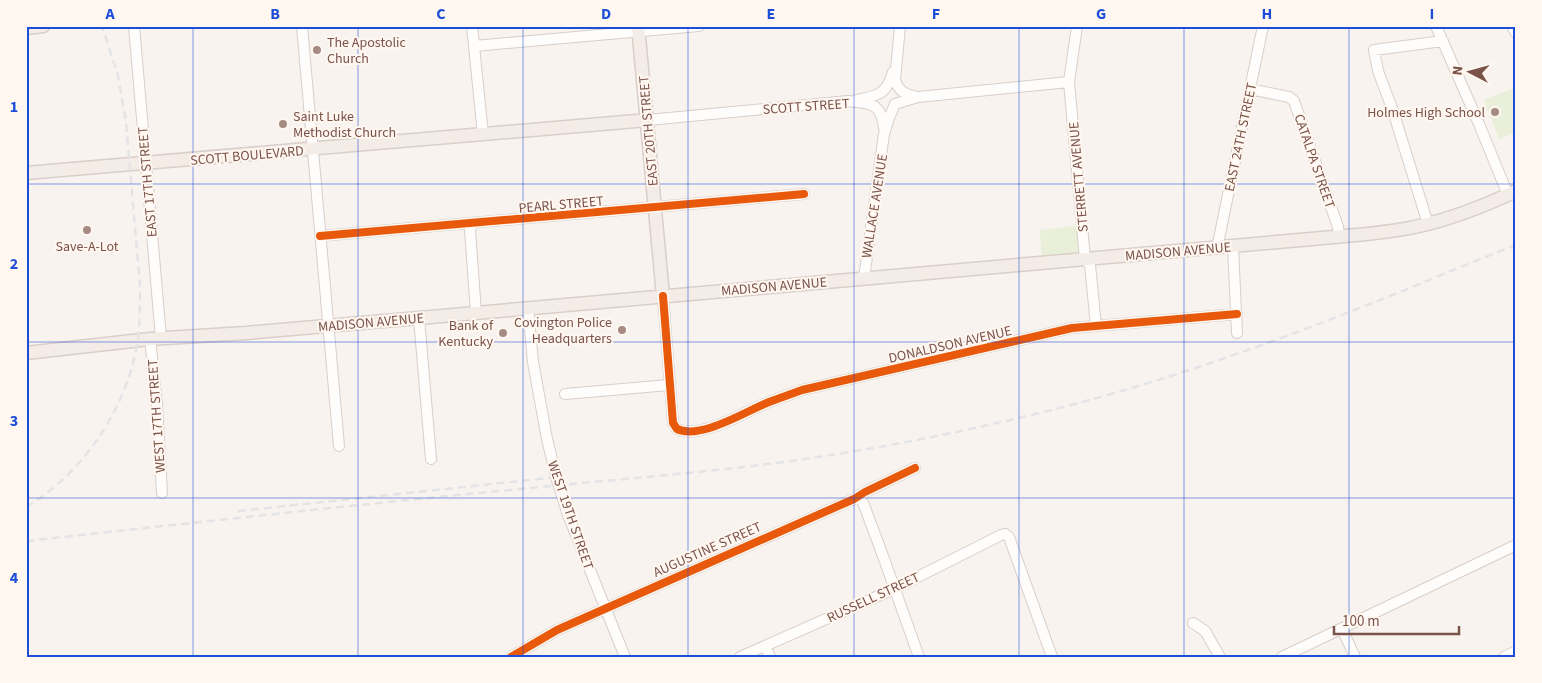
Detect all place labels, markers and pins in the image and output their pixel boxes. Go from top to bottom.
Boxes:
place label: The Apostolic Church [327,33,407,69]
marker: The Apostolic Church [311,44,323,56]
place label: Holmes High School [1367,103,1485,123]
marker: Holmes High School [1489,106,1501,118]
place label: Saint Luke Methodist Church [293,107,396,143]
marker: Saint Luke Methodist Church [277,118,289,130]
marker: Save-A-Lot [81,224,93,236]
place label: Save-A-Lot [55,237,119,257]
place label: Covington Police Headquarters [514,313,612,349]
place label: Bank of Kentucky [438,316,494,352]
marker: Covington Police Headquarters [616,324,628,336]
marker: Bank of Kentucky [497,327,509,339]

